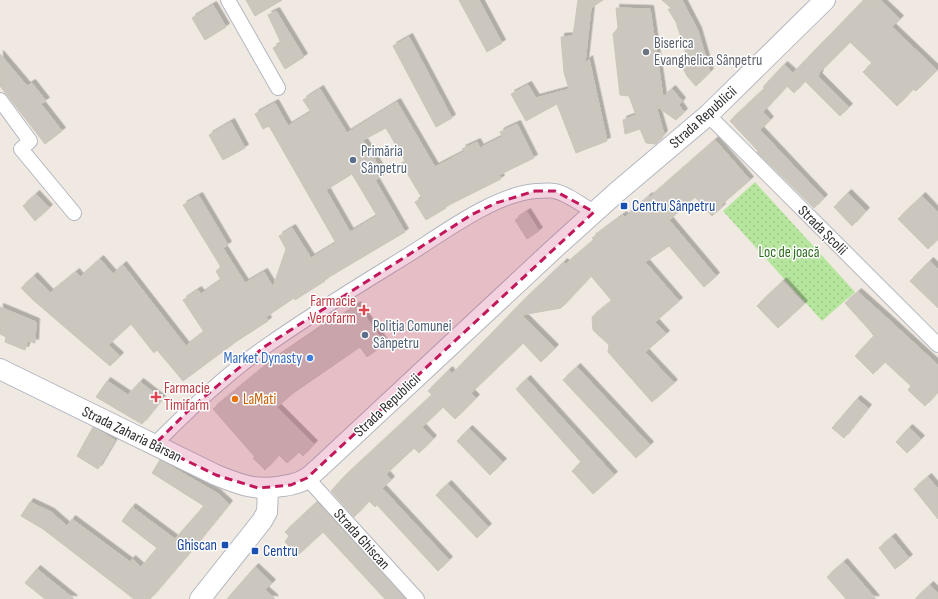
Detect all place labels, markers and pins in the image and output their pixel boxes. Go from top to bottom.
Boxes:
place label: Biserica Evanghelica Sânpetru [654,34,762,70]
marker: Biserica Evanghelica Sânpetru [641,47,651,57]
place label: Primăria Sânpetru [361,142,407,178]
marker: Primăria Sânpetru [348,155,358,165]
place label: Centru Sânpetru [632,197,715,216]
marker: Centru Sânpetru [619,201,629,211]
place label: Farmacie Verofarm [310,292,356,328]
marker: Farmacie Verofarm [359,305,369,315]
place label: Poliția Comunei Sânpetru [373,317,452,353]
marker: Poliția Comunei Sânpetru [360,330,370,340]
place label: Market Dynasty [223,349,302,368]
marker: Market Dynasty [305,353,315,363]
place label: Farmacie Timifarm [164,379,210,415]
place label: LaMati [243,390,277,409]
marker: Farmacie Timifarm [151,392,161,402]
marker: LaMati [230,394,240,404]
place label: Ghiscan [177,536,217,555]
marker: Ghiscan [220,540,230,550]
place label: Centru [263,542,298,561]
marker: Centru [250,546,260,556]

